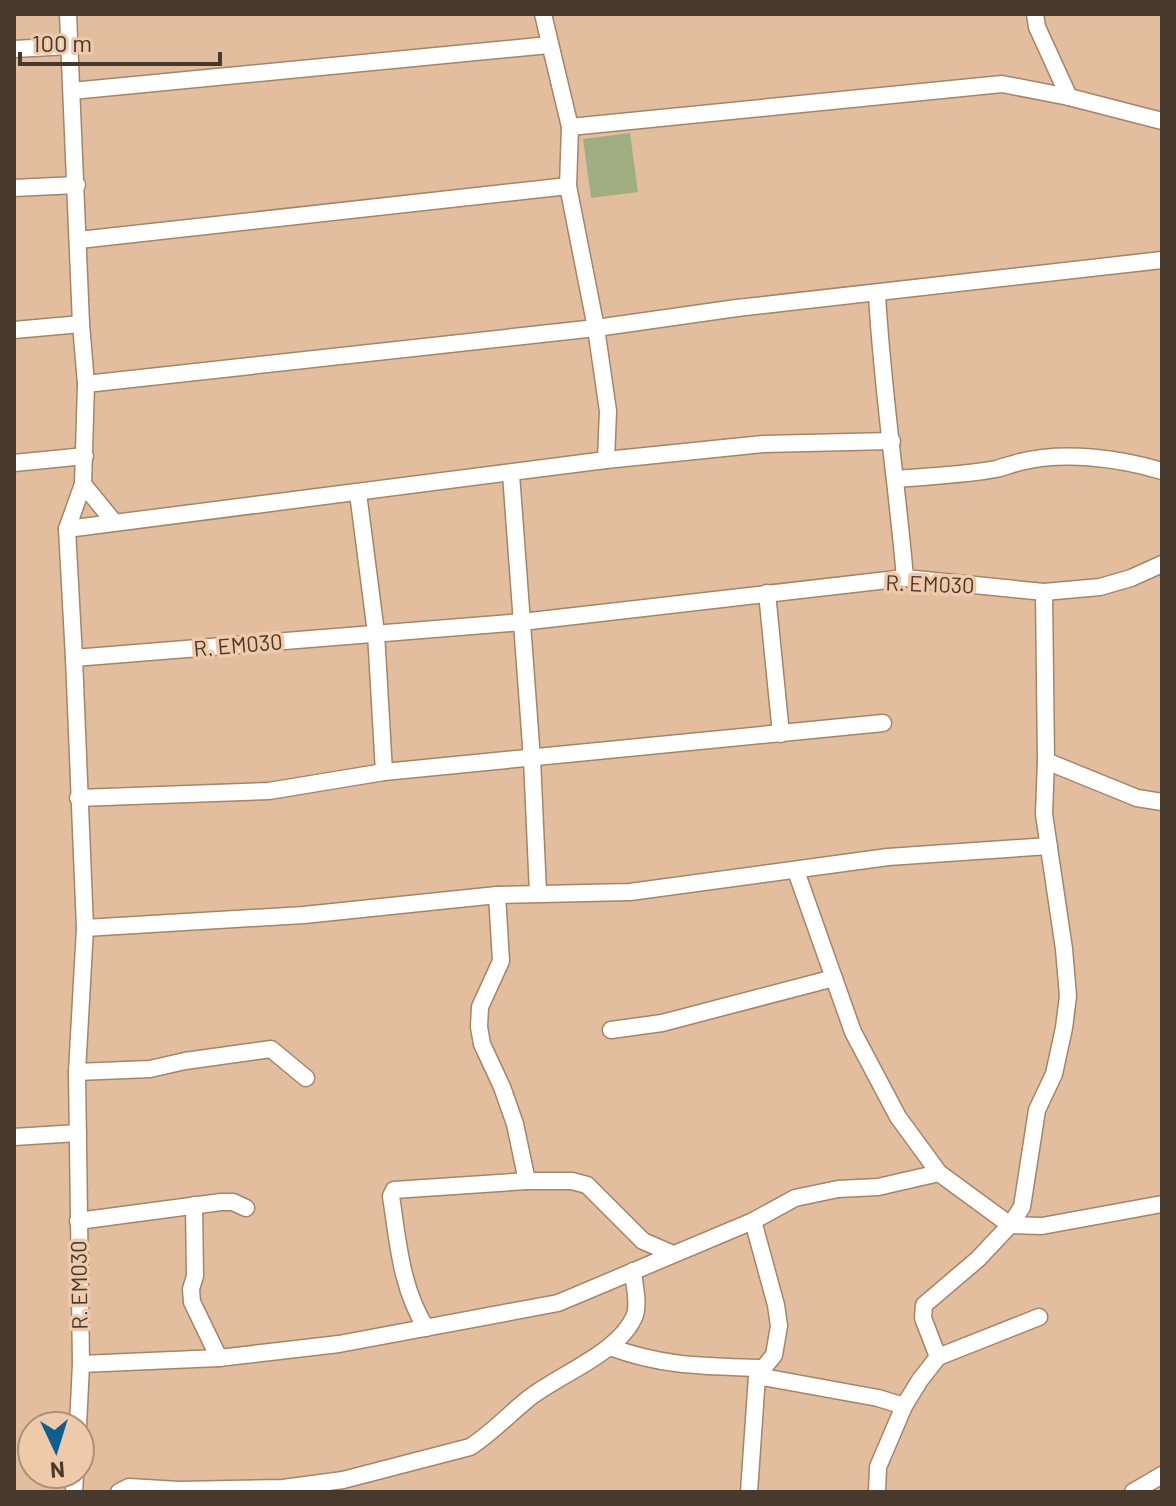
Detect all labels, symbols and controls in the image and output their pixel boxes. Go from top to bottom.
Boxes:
scale bar [20,16,220,66]
text: 100 m [32,28,92,57]
street label: R. EM030 [885,568,975,598]
street label: R. EM030 [192,627,283,661]
street label: R. EM030 [64,1240,92,1330]
north arrow [16,1410,96,1490]
text: N [49,1457,66,1484]

